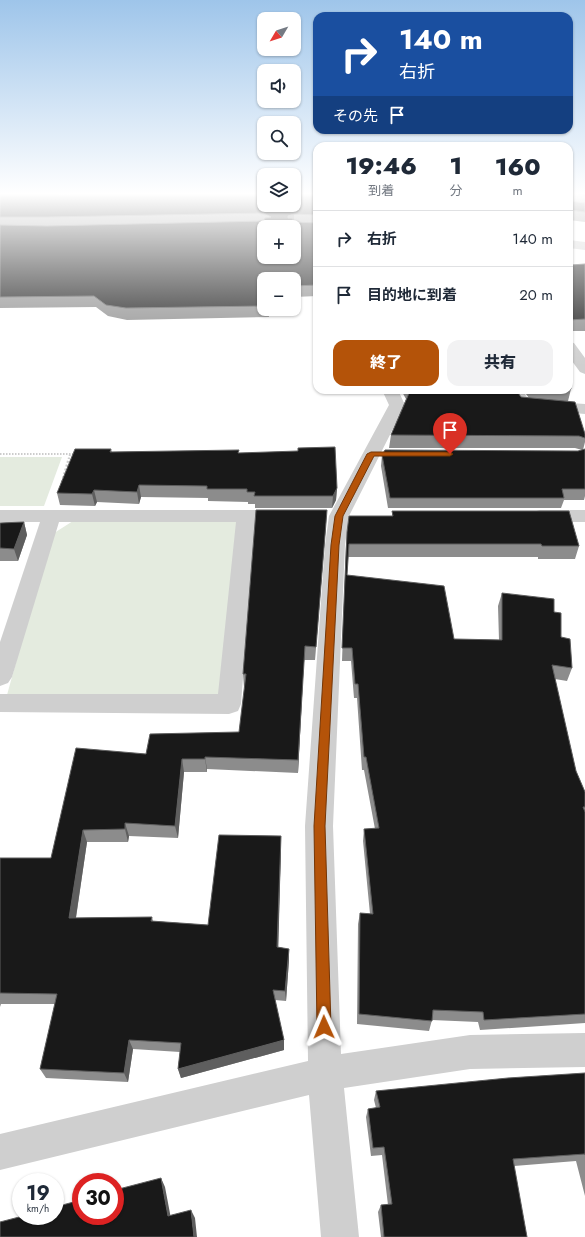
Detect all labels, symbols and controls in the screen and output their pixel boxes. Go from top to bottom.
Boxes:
north arrow [257,12,301,56]
map controls [257,12,301,316]
text: 140 m [399,19,483,60]
icon: right [333,28,385,80]
text: 右折 [399,59,435,85]
button: sound [257,64,301,108]
icon: arrive [386,104,408,126]
text: その先 [333,105,378,127]
button: search [257,116,301,160]
text: 19:46 [345,148,417,183]
text: 1 [450,148,462,183]
text: 160 [495,149,541,184]
button: layers [257,168,301,212]
text: 到着 [368,181,394,200]
text: 分 [449,181,462,200]
text: m [513,181,523,200]
button: + [257,220,301,264]
icon: right [333,228,355,250]
text: 右折 [367,228,397,250]
text: 140 m [512,228,553,250]
button: − [257,272,301,316]
icon: arrive [333,284,355,306]
text: 目的地に到着 [367,284,457,306]
text: 20 m [519,284,553,306]
button: 終了 [333,340,439,386]
button: 共有 [447,340,553,386]
pin [433,413,467,454]
icon: arrive [439,419,461,441]
position arrow [303,1006,345,1048]
speed limit sign: 30 [72,1173,124,1225]
text: 19 [26,1179,50,1208]
text: km/h [27,1201,49,1216]

